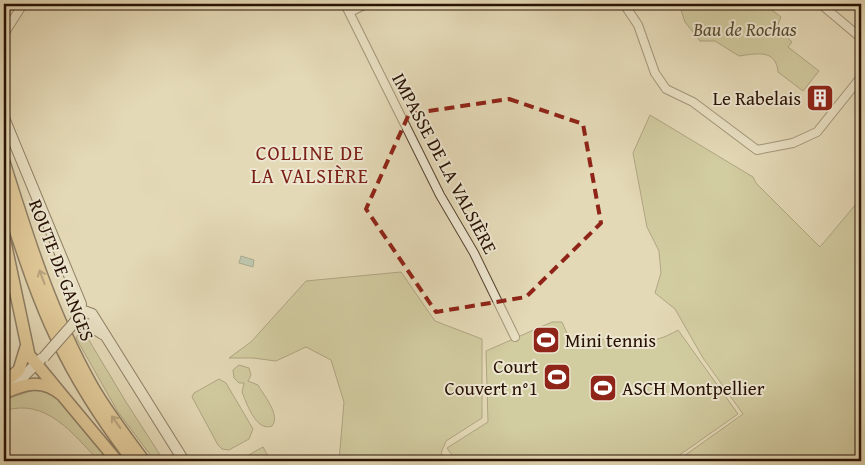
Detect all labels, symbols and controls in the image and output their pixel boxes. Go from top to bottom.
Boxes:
park label: Bau de Rochas [692,15,797,43]
street label: IMPASSE DE LA VALSIÈRE [385,68,505,259]
building icon: Le Rabelais [805,83,835,113]
place label: Le Rabelais [713,84,801,112]
district label: COLLINE DE LA VALSIÈRE [251,138,369,190]
street label: ROUTE DE GANGES [22,195,102,345]
one-way arrow [37,270,46,286]
sports icon: Mini tennis [531,325,561,355]
place label: Mini tennis [565,326,656,354]
place label: Court Couvert n°1 [444,352,538,402]
sports icon: Court Couvert n°1 [542,362,572,392]
sports icon: ASCH Montpellier [588,373,618,403]
place label: ASCH Montpellier [622,374,765,402]
one-way arrow [111,415,121,429]

